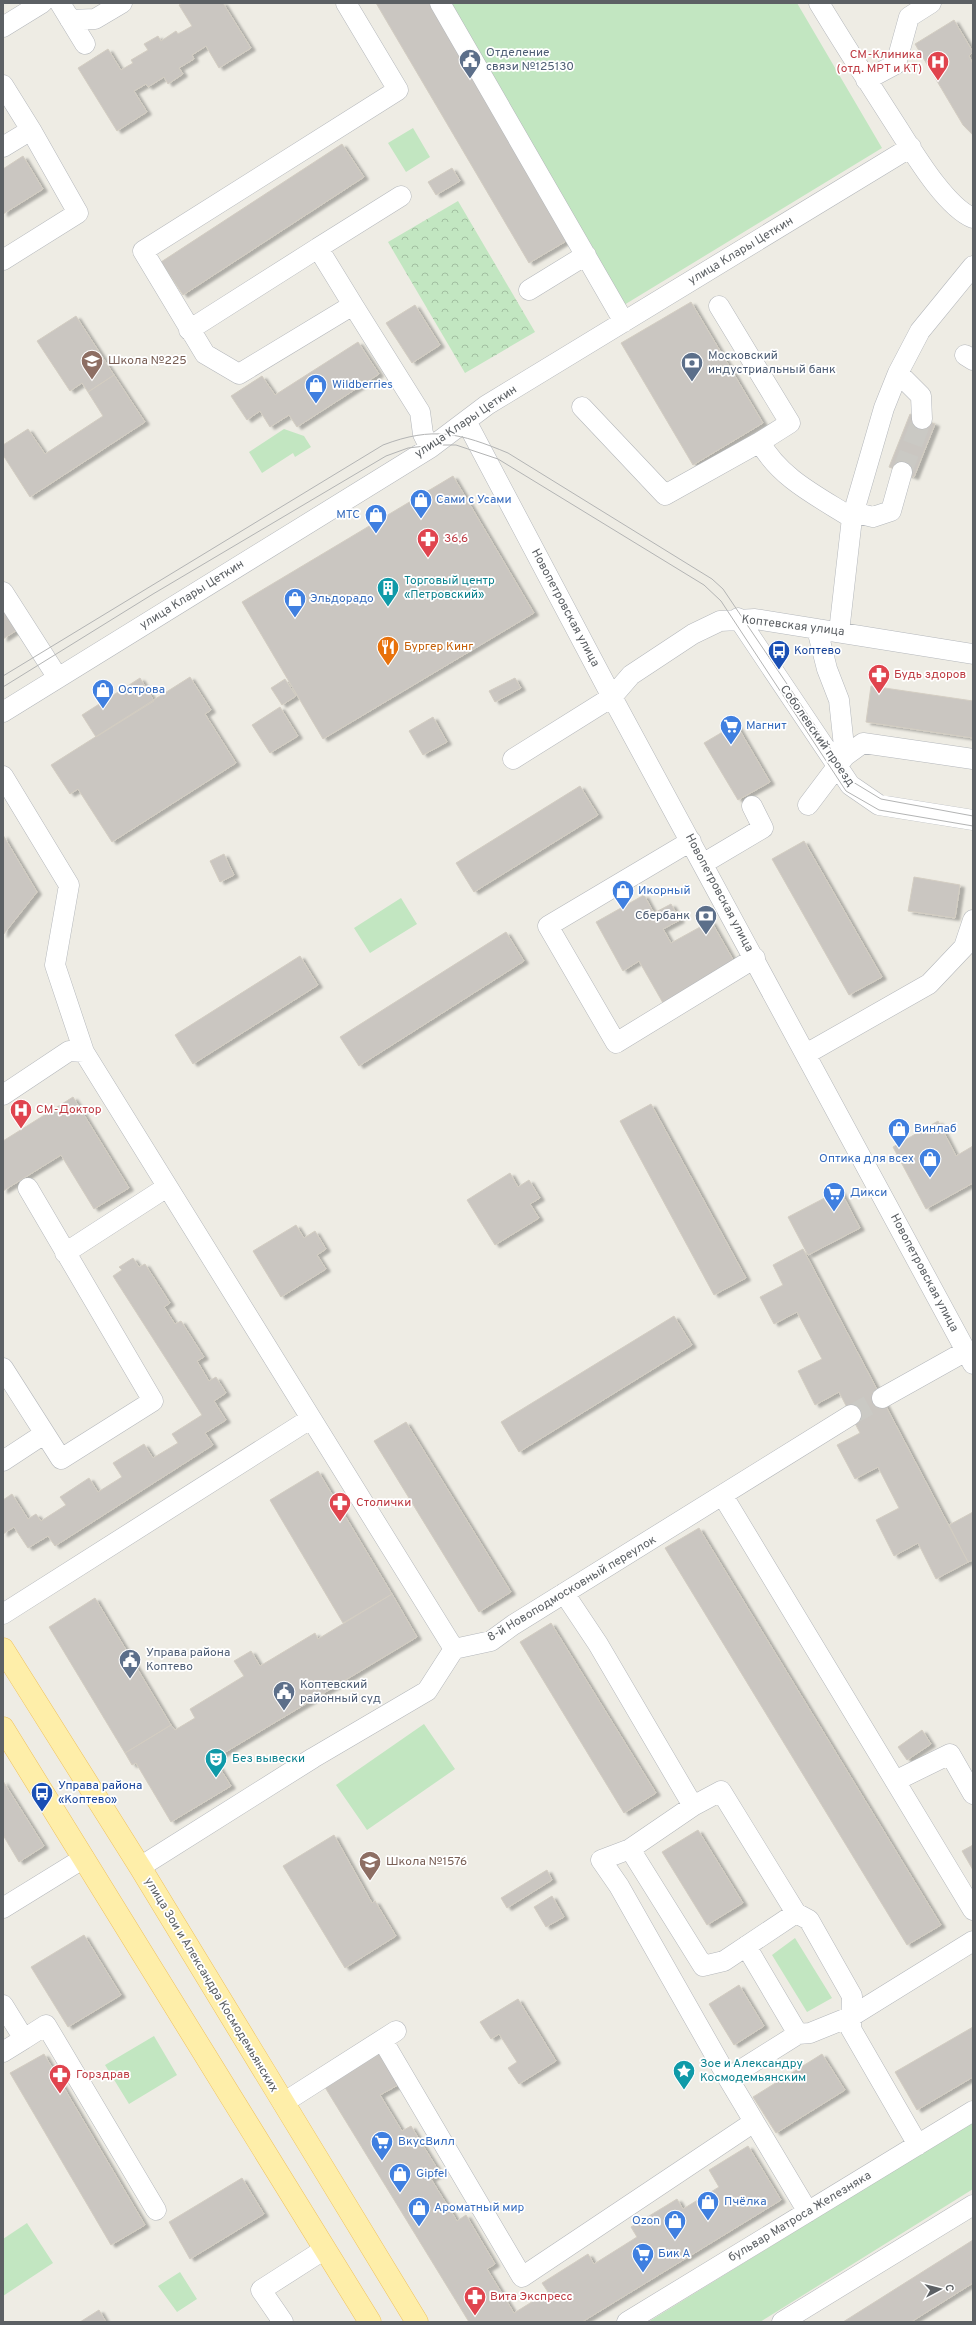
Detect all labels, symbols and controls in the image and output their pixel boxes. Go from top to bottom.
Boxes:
place label: Отделение связи №125130 [486,45,574,75]
public building icon: Отделение связи №125130 [457,47,483,80]
place label: СМ-Клиника (отд. МРТ и КТ) [837,47,922,77]
hospital icon: СМ-Клиника (отд. МРТ и КТ) [925,49,951,82]
street label: улица Клары Цеткин [685,213,797,289]
school or university icon: Школа №225 [79,348,105,381]
place label: Московский индустриальный банк [708,348,836,378]
bank icon: Московский индустриальный банк [679,350,705,383]
place label: Школа №225 [108,353,187,369]
shop icon: Wildberries [303,372,329,405]
place label: Wildberries [332,377,393,393]
street label: улица Клары Цеткин [412,382,520,462]
shop icon: Сами с Усами [408,487,434,520]
place label: Сами с Усами [436,492,512,508]
shop icon: МТС [363,502,389,535]
place label: МТС [336,507,360,523]
pharmacy icon: 36,6 [415,526,441,559]
place label: 36,6 [444,531,468,547]
street label: Новопетровская улица [527,546,603,670]
street label: улица Клары Цеткин [137,556,247,634]
place label: Торговый центр «Петровский» [404,573,495,603]
building icon: Торговый центр «Петровский» [375,575,401,608]
shop icon: Эльдорадо [282,586,308,619]
place label: Эльдорадо [310,591,374,607]
street label: Коптевская улица [741,612,845,640]
restaurant icon: Бургер Кинг [375,634,401,667]
bus stop icon: Коптево [766,638,792,671]
place label: Бургер Кинг [404,639,473,655]
place label: Коптево [794,643,841,659]
pharmacy icon: Будь здоров [866,662,892,695]
place label: Будь здоров [894,667,966,683]
shop icon: Острова [90,677,116,710]
place label: Острова [118,682,165,698]
street label: Соболевский проезд [776,682,858,790]
supermarket icon: Магнит [718,713,744,746]
place label: Магнит [746,718,787,734]
street label: Новопетровская улица [681,831,757,955]
shop icon: Икорный [610,878,636,911]
place label: Икорный [638,883,691,899]
bank icon: Сбербанк [693,903,719,936]
place label: Сбербанк [635,908,690,924]
hospital icon: СМ-Доктор [8,1097,34,1130]
place label: СМ-Доктор [36,1102,102,1118]
shop icon: Винлаб [886,1116,912,1149]
place label: Винлаб [914,1121,957,1137]
shop icon: Оптика для всех [917,1146,943,1179]
place label: Оптика для всех [819,1151,914,1167]
supermarket icon: Дикси [821,1180,847,1213]
place label: Дикси [850,1185,887,1201]
street label: Новопетровская улица [886,1211,962,1335]
pharmacy icon: Столички [327,1490,353,1523]
place label: Столички [356,1495,411,1511]
street label: 8-й Новоподмосковный переулок [485,1532,659,1646]
place label: Управа района Коптево [146,1645,230,1675]
public building icon: Управа района Коптево [117,1647,143,1680]
place label: Коптевский районный суд [300,1677,381,1707]
public building icon: Коптевский районный суд [271,1679,297,1712]
theatre icon: Без вывески [203,1746,229,1779]
place label: Без вывески [232,1751,305,1767]
place label: Управа района «Коптево» [58,1778,142,1808]
bus stop icon: Управа района «Коптево» [29,1780,55,1813]
school or university icon: Школа №1576 [357,1849,383,1882]
place label: Школа №1576 [386,1854,467,1870]
street label: улица Зои и Александра Космодемьянских [140,1875,282,2095]
place label: Зое и Александру Космодемьянским [700,2056,806,2086]
place icon: Зое и Александру Космодемьянским [671,2058,697,2091]
pharmacy icon: Горздрав [47,2062,73,2095]
place label: Горздрав [76,2067,130,2083]
supermarket icon: ВкусВилл [369,2129,395,2162]
place label: ВкусВилл [398,2134,455,2150]
shop icon: Gipfel [387,2161,413,2194]
place label: Gipfel [416,2166,447,2182]
street label: бульвар Матроса Железняка [726,2168,874,2266]
shop icon: Пчёлка [695,2189,721,2222]
place label: Пчёлка [724,2194,766,2210]
shop icon: Ароматный мир [406,2195,432,2228]
place label: Ароматный мир [434,2200,525,2216]
shop icon: Ozon [662,2208,688,2241]
place label: Ozon [632,2213,660,2229]
supermarket icon: Бик А [630,2241,656,2274]
place label: Бик А [658,2246,690,2262]
north arrow [920,2269,960,2309]
pharmacy icon: Вита Экспресс [462,2284,488,2317]
text: С [942,2284,956,2292]
place label: Вита Экспресс [490,2289,573,2305]

